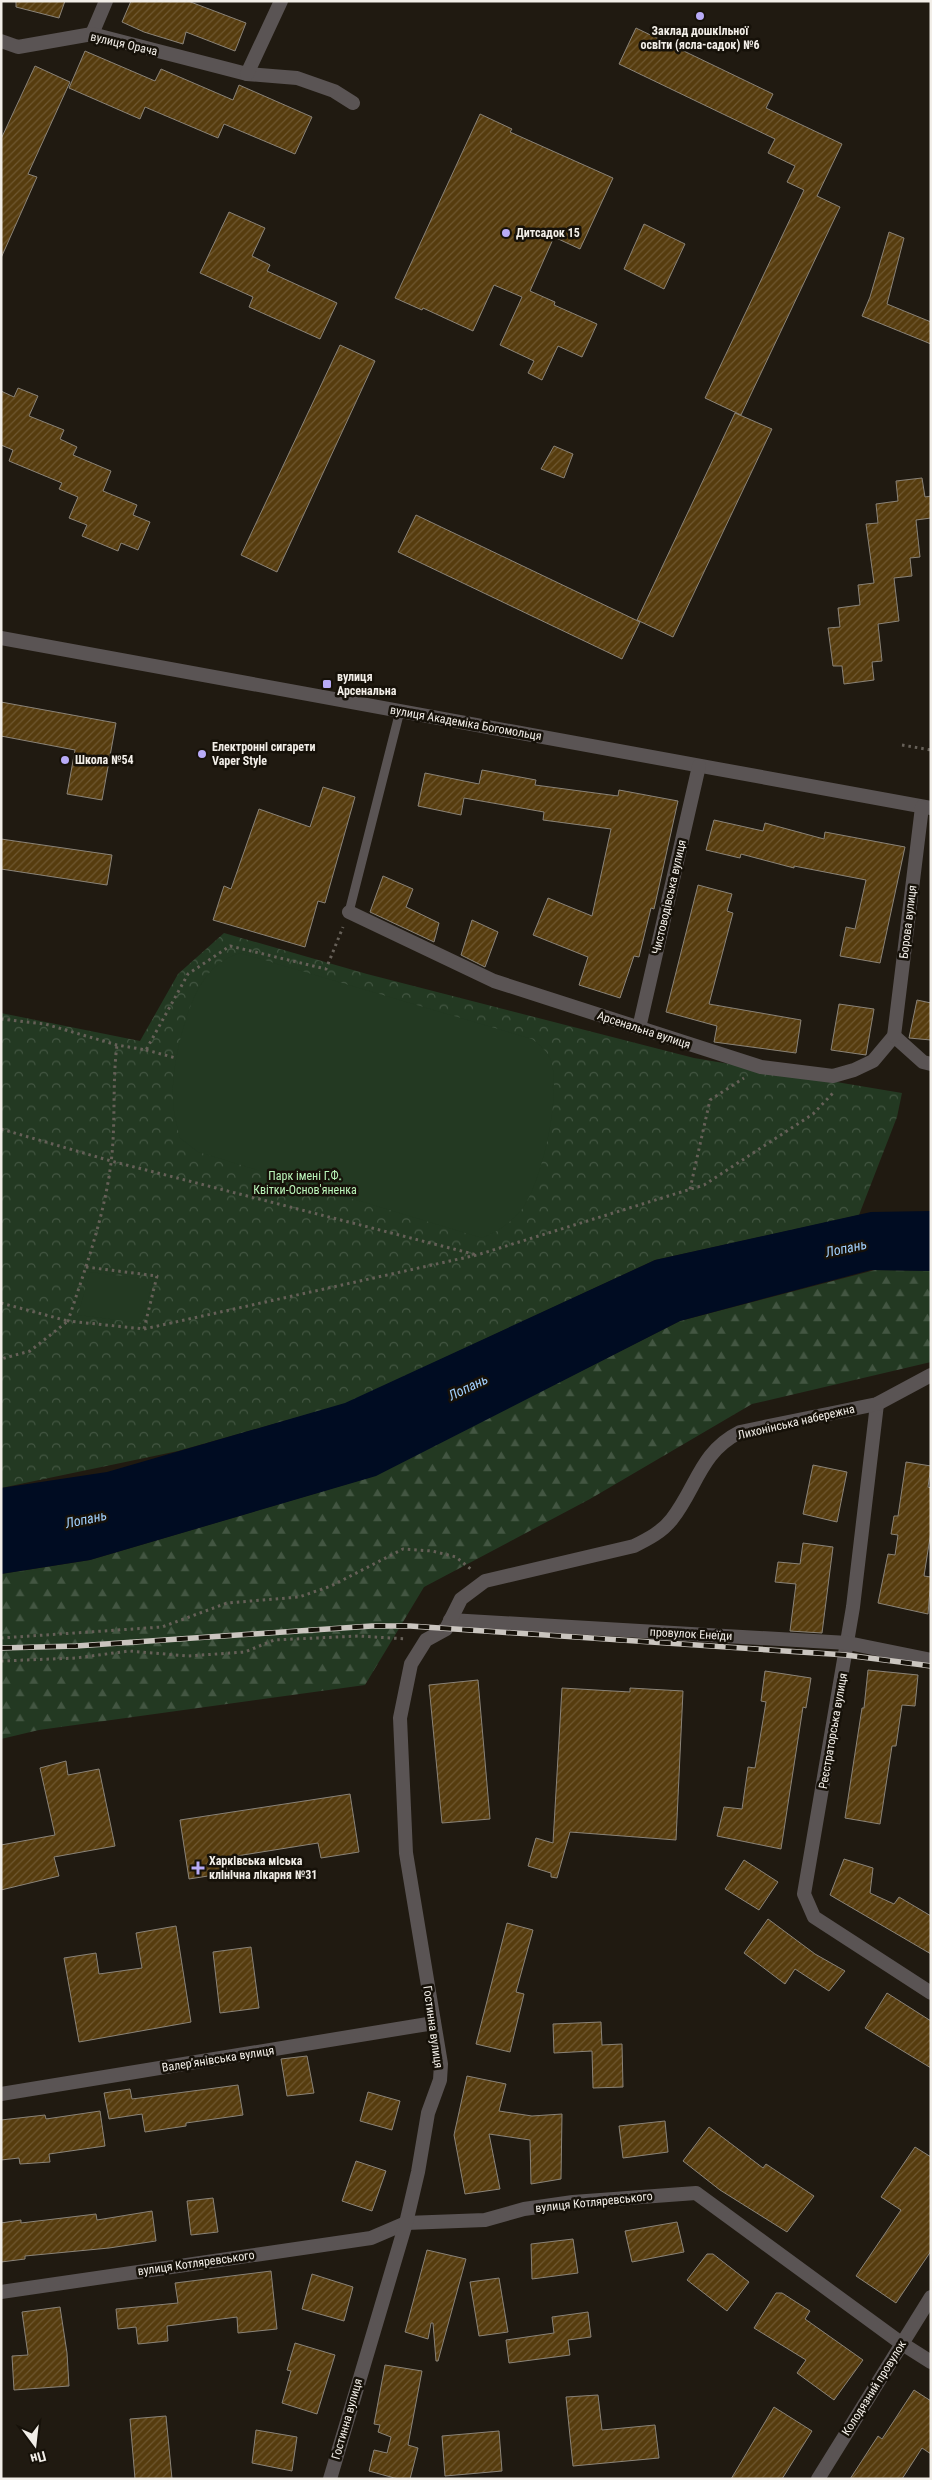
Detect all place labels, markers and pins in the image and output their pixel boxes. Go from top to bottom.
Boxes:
marker: Заклад дошкільної освіти (ясла-садок) №6 [694,10,706,22]
place label: Заклад дошкільної освіти (ясла-садок) №6 [640,24,760,52]
place label: Дитсадок 15 [516,226,580,240]
marker: Дитсадок 15 [500,227,512,239]
place label: вулиця Арсенальна [337,670,397,698]
marker: вулиця Арсенальна [321,678,333,690]
place label: Електронні сигарети Vaper Style [212,740,316,768]
marker: Електронні сигарети Vaper Style [196,748,208,760]
place label: Школа №54 [75,753,134,767]
marker: Школа №54 [59,754,71,766]
place label: Харківська міська клінічна лікарня №31 [209,1854,317,1882]
marker: Харківська міська клінічна лікарня №31 [191,1861,205,1875]

